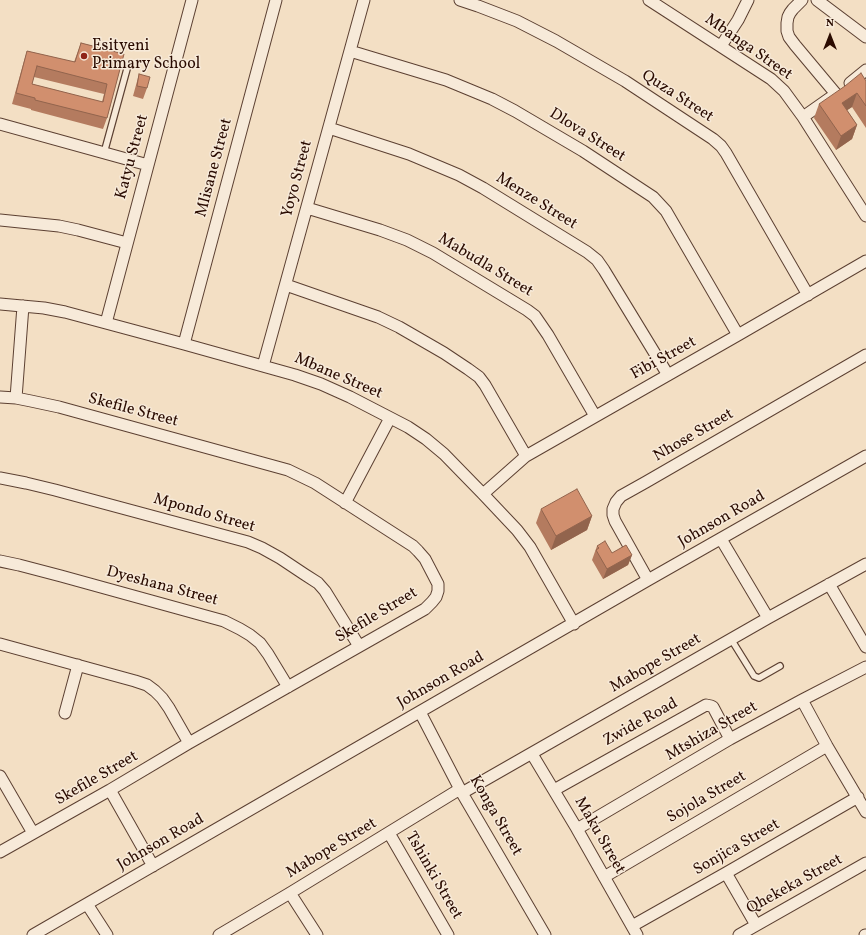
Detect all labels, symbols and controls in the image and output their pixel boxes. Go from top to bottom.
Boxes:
street label: Mbanga Street [701,11,795,85]
north arrow [810,16,850,56]
text: N [826,16,834,31]
place label: Esityeni Primary School [92,37,200,75]
marker: Esityeni Primary School [79,51,89,61]
street label: Quza Street [637,67,717,127]
street label: Dlova Street [545,105,629,167]
street label: Katyu Street [112,112,154,202]
street label: Mlisane Street [193,116,237,220]
street label: Yoyo Street [278,138,318,220]
street label: Menze Street [492,169,580,235]
street label: Mabudla Street [434,230,536,302]
street label: Fibi Street [628,333,700,385]
street label: Mbane Street [291,350,385,404]
street label: Skefile Street [86,390,180,432]
street label: Nhose Street [650,405,738,467]
street label: Johnson Road [675,487,769,553]
street label: Mpondo Street [151,490,257,538]
street label: Dyeshana Street [104,563,220,611]
street label: Skefile Street [332,584,422,648]
street label: Mabope Street [607,630,705,698]
street label: Johnson Road [394,648,488,714]
street label: Zwide Road [600,695,682,751]
street label: Mtshiza Street [663,698,761,766]
street label: Skefile Street [52,748,142,810]
street label: Sojola Street [664,768,750,828]
street label: Konga Street [464,772,526,860]
street label: Maku Street [569,794,629,878]
street label: Johnson Road [114,810,208,876]
street label: Mabope Street [283,815,381,883]
street label: Sonjica Street [690,816,784,880]
street label: Tshinki Street [400,829,466,923]
street label: Qhekeka Street [744,851,846,919]

